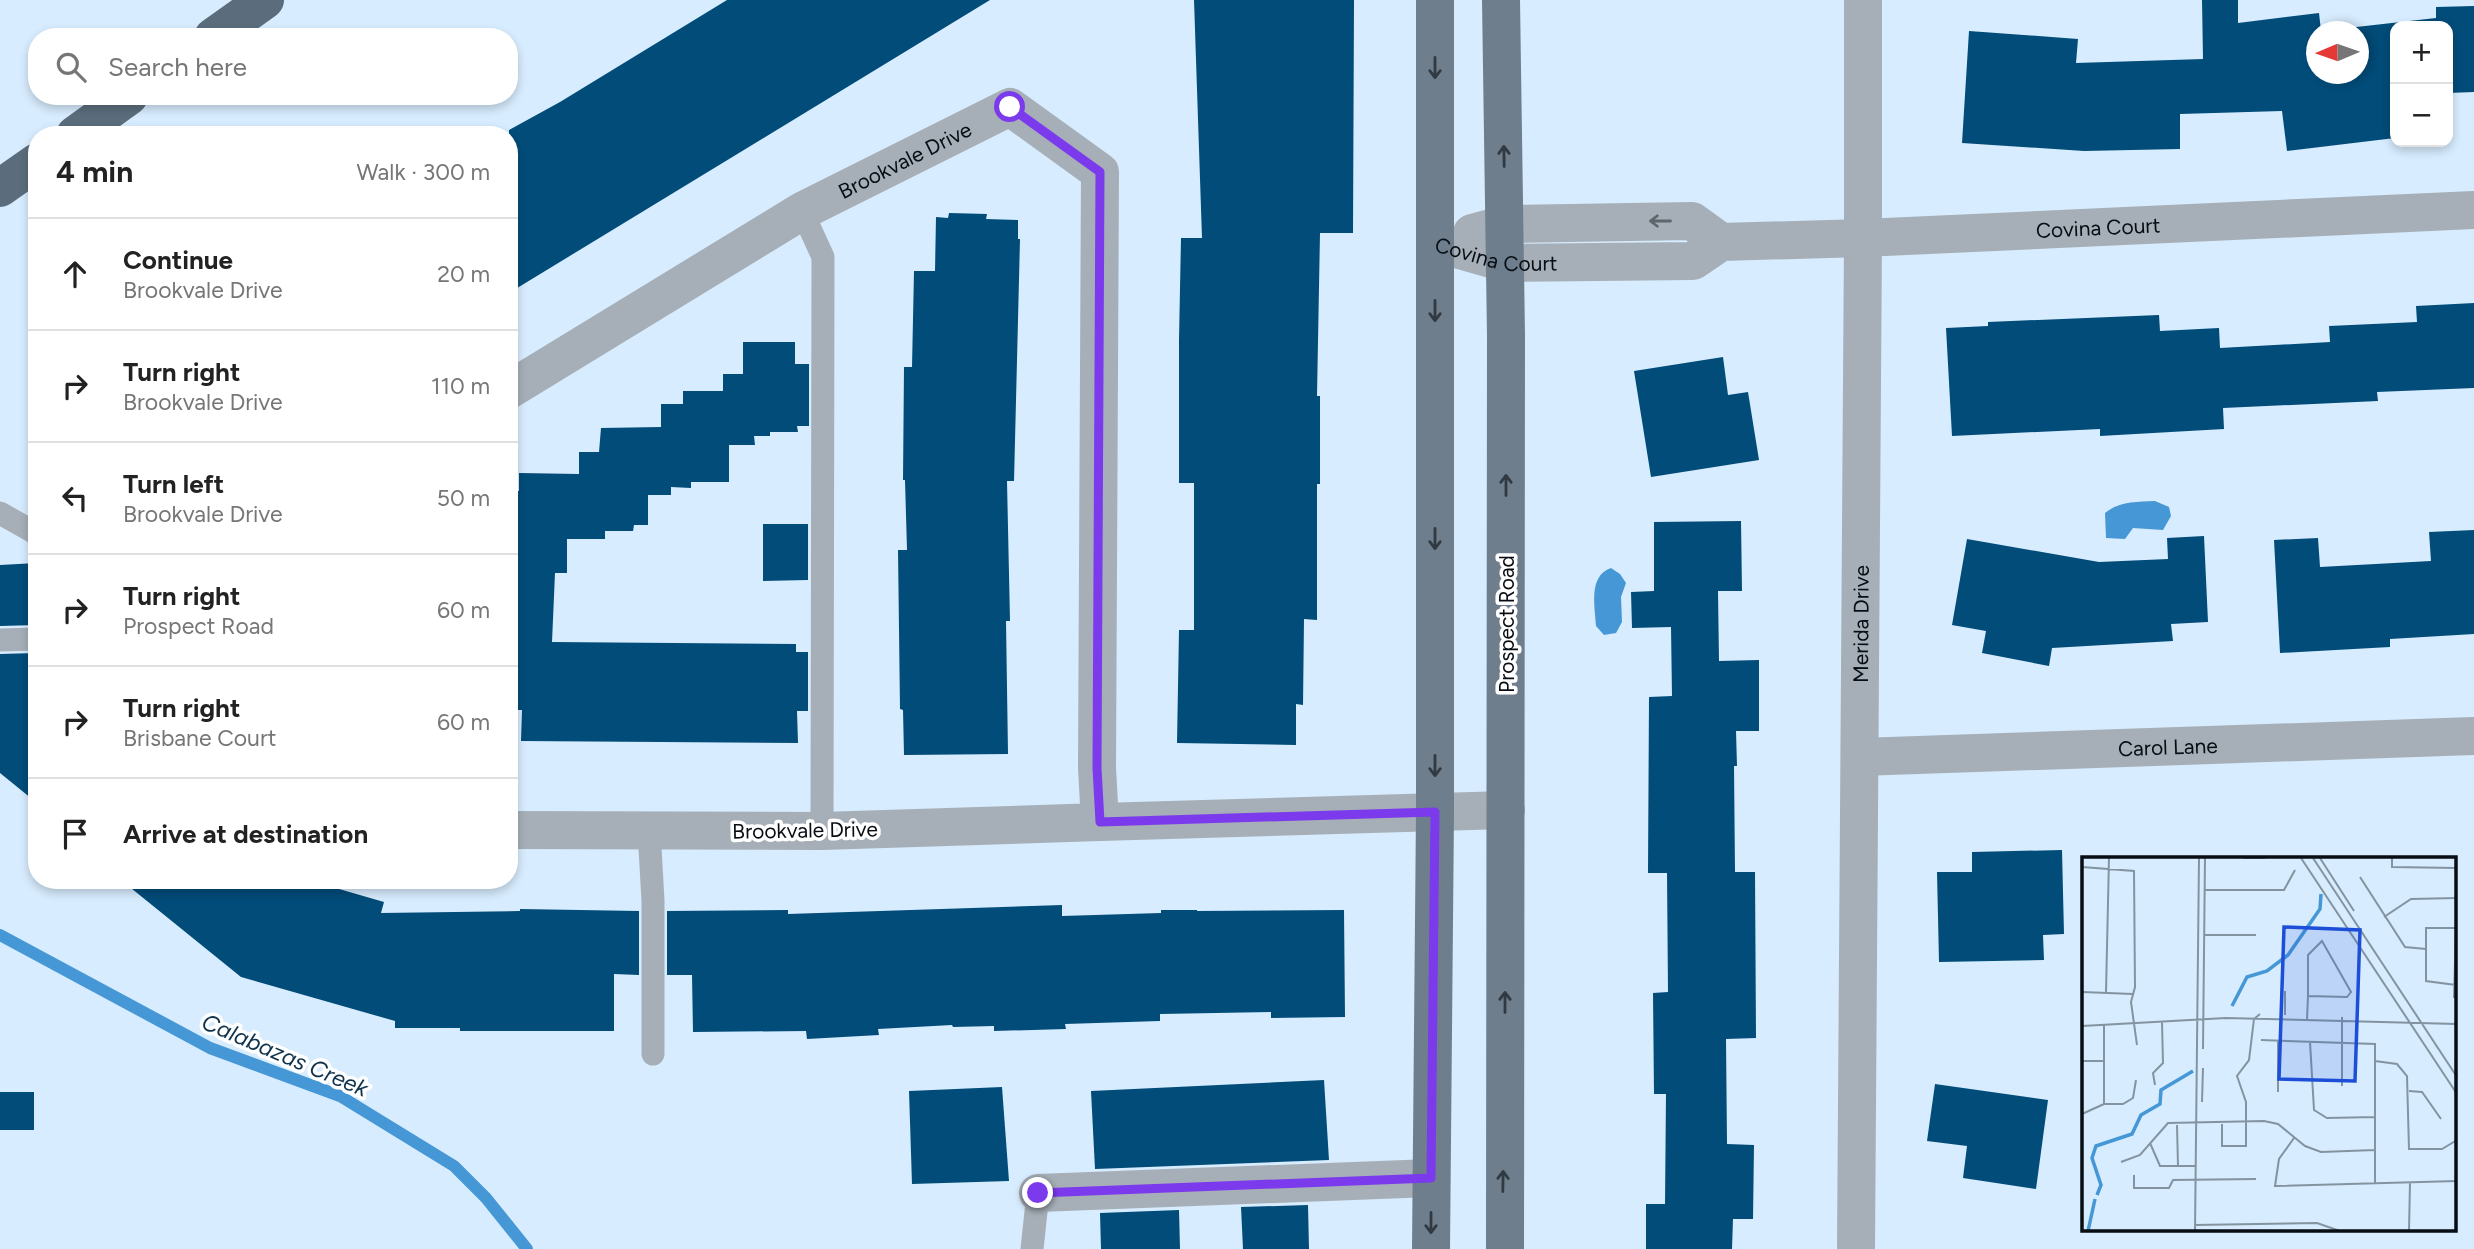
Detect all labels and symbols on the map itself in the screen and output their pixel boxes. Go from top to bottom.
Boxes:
north arrow [2306,21,2369,84]
one-way arrow [1428,56,1442,79]
route start [994,91,1025,122]
street label: Brookvale Drive [834,116,975,204]
one-way arrow [1497,144,1511,167]
street label: Covina Court [2035,212,2161,243]
one-way arrow [1648,214,1671,228]
street label: Covina Court [1432,231,1558,276]
one-way arrow [1428,300,1442,323]
one-way arrow [1499,474,1513,497]
one-way arrow [1428,527,1442,550]
street label: Prospect Road [1494,555,1519,693]
street label: Merida Drive [1847,565,1873,683]
street label: Carol Lane [2118,732,2218,761]
one-way arrow [1428,755,1442,778]
street label: Brookvale Drive [732,816,878,844]
inset map [2082,857,2456,1232]
one-way arrow [1498,991,1512,1014]
water label: Calabazas Creek [198,1007,373,1103]
one-way arrow [1497,1170,1510,1193]
route end [1022,1177,1053,1208]
one-way arrow [1424,1212,1438,1235]

